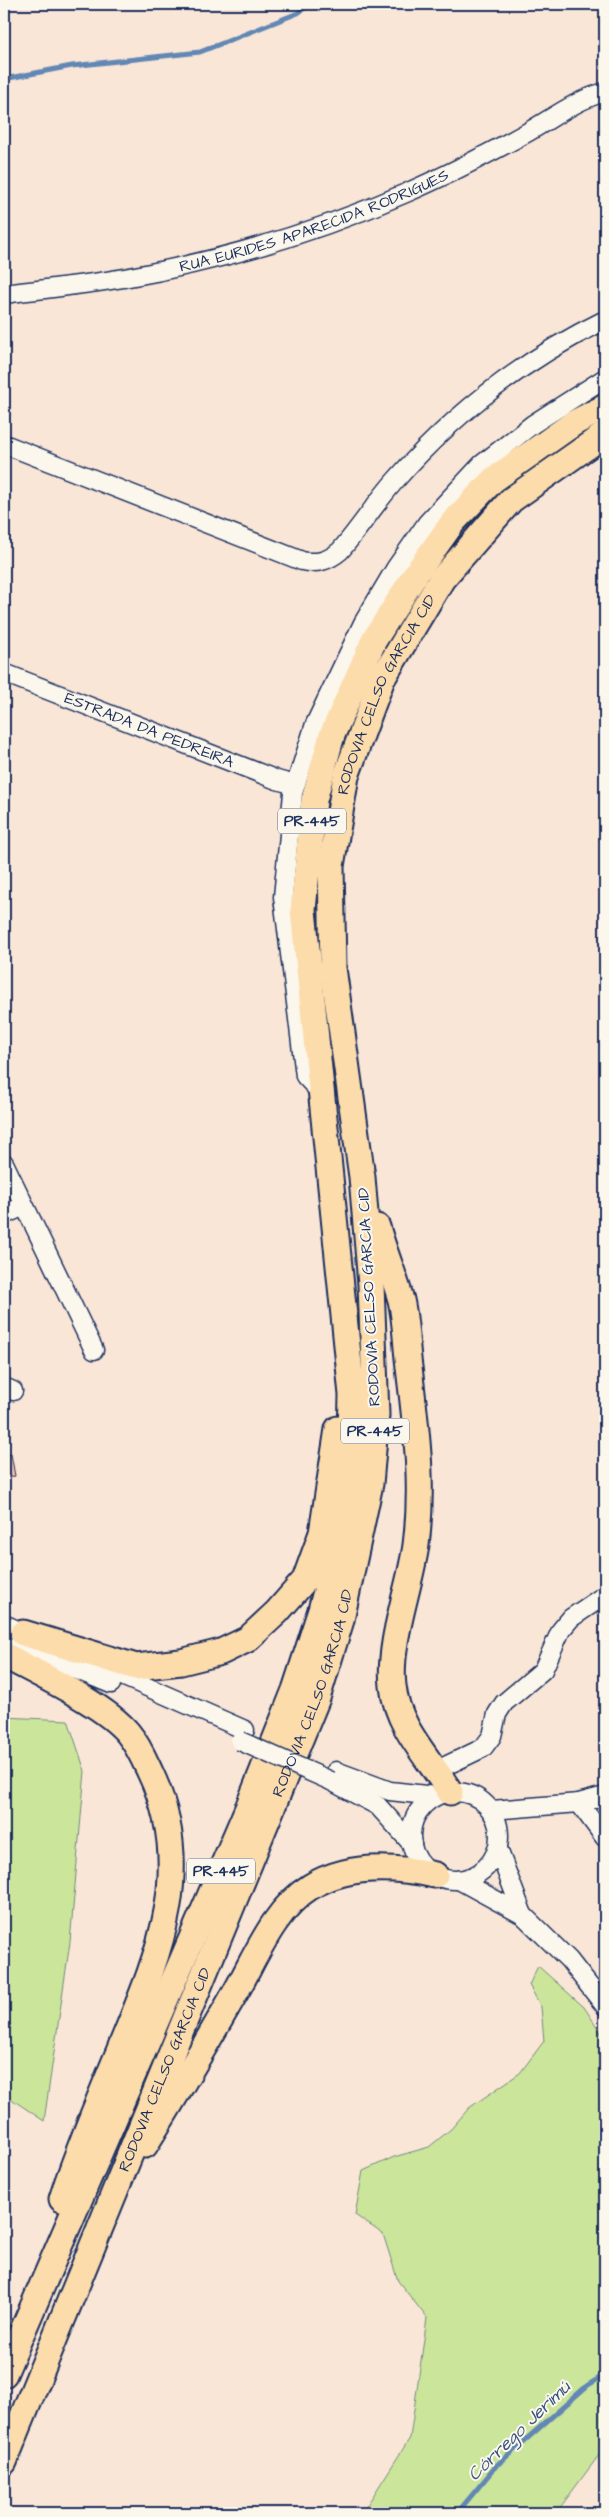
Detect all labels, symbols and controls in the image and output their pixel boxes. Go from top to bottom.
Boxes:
street label: RUA EURIDES APARECIDA RODRIGUES [177,164,453,278]
street label: RODOVIA CELSO GARCIA CID [332,590,441,796]
street label: ESTRADA DA PEDREIRA [61,687,237,773]
road number: PR-445 [278,808,346,834]
street label: RODOVIA CELSO GARCIA CID [352,1187,386,1407]
road number: PR-445 [341,1418,409,1444]
street label: RODOVIA CELSO GARCIA CID [267,1587,358,1800]
road number: PR-445 [187,1858,255,1884]
street label: RODOVIA CELSO GARCIA CID [113,1964,216,2175]
water label: Córrego Jerimú [462,2375,577,2487]

